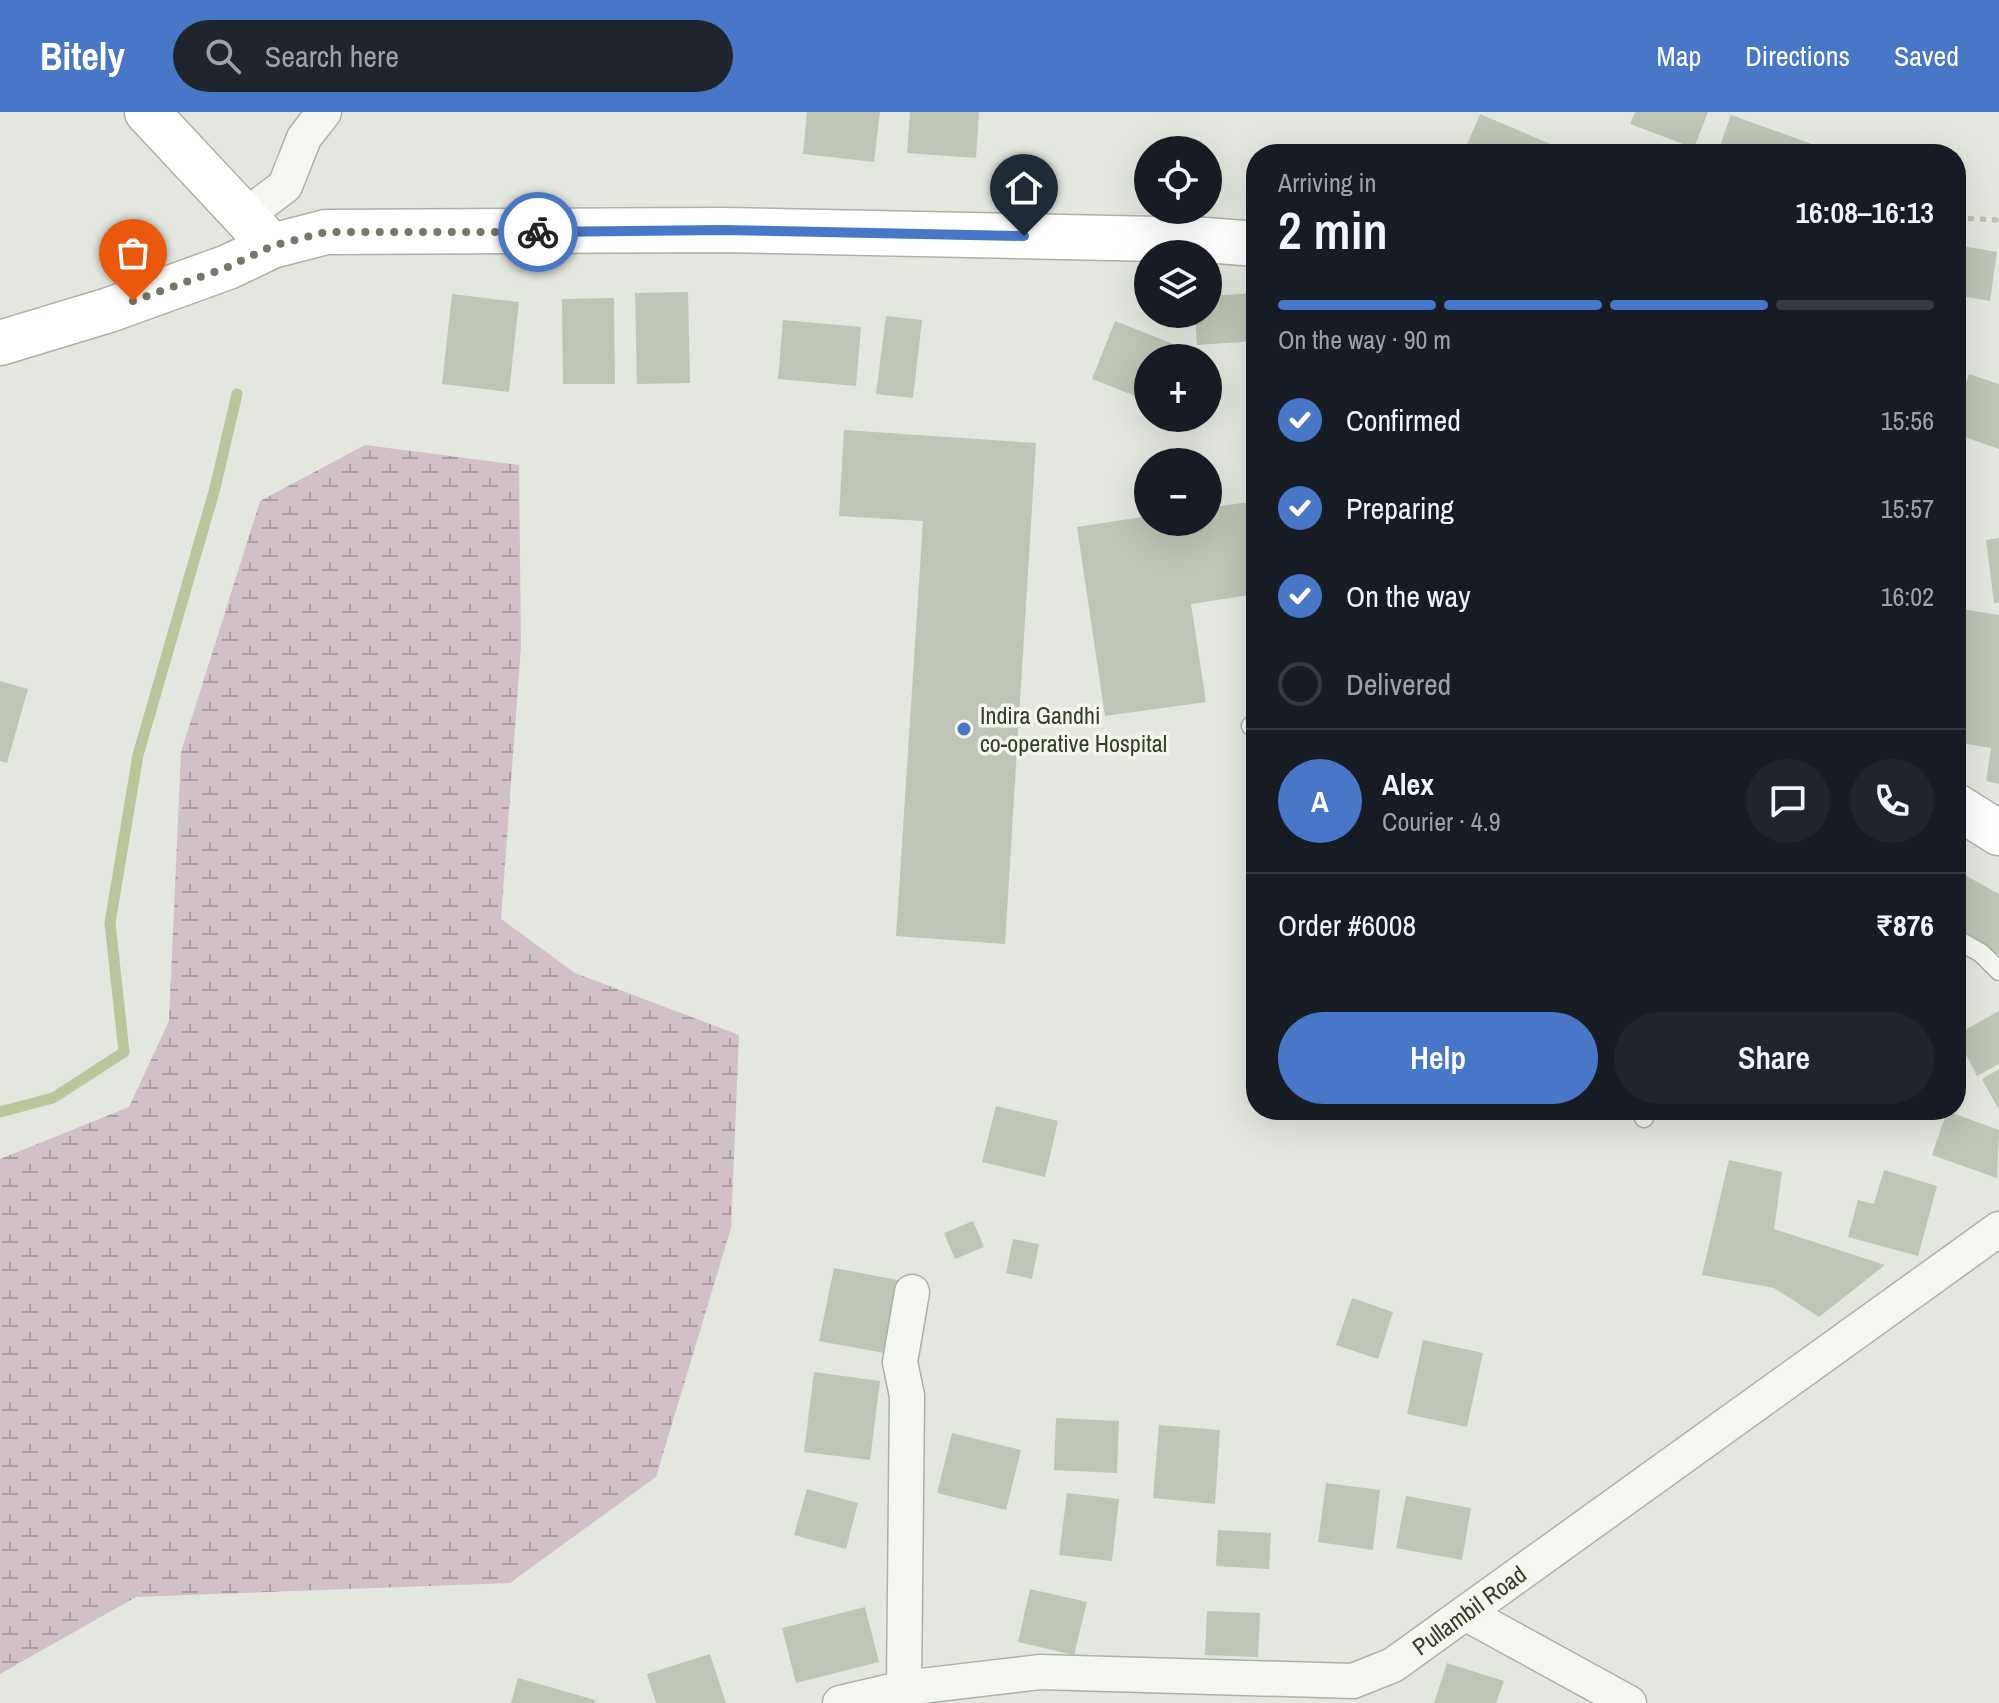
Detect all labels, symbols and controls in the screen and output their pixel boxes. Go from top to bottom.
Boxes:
search box [173,20,733,92]
text: Bitely [40,31,125,82]
icon: search [201,34,245,78]
text: Search here [265,36,399,76]
text: Map [1657,37,1701,75]
text: Directions [1745,37,1850,75]
text: Saved [1894,37,1959,75]
map controls [1134,136,1222,536]
button: locate [1134,136,1222,224]
pin [990,154,1058,236]
text: Arriving in [1278,165,1376,200]
icon: home [1002,166,1046,210]
courier [498,192,578,272]
text: 16:08–16:13 [1795,192,1934,232]
text: 2 min [1278,195,1388,265]
icon: bike [516,210,560,254]
pin [99,219,167,301]
icon: bag [111,231,155,275]
button: layers [1134,240,1222,328]
text: On the way · 90 m [1278,322,1451,357]
button: + [1134,344,1222,432]
icon: check [1278,398,1322,442]
text: Confirmed [1346,400,1461,440]
text: 15:56 [1881,403,1934,438]
button: − [1134,448,1222,536]
icon: check [1278,486,1322,530]
text: Preparing [1346,488,1454,528]
text: 15:57 [1881,491,1934,526]
icon: check [1278,574,1322,618]
text: On the way [1346,576,1470,616]
text: 16:02 [1881,579,1934,614]
text: Delivered [1346,664,1451,704]
place label: Indira Gandhi co-operative Hospital [980,699,1167,759]
marker: Indira Gandhi co-operative Hospital [955,720,973,738]
button: chat [1746,759,1830,843]
button: phone [1850,759,1934,843]
text: Alex [1382,764,1434,804]
text: A [1311,781,1329,821]
text: Courier · 4.9 [1382,804,1501,839]
text: Order #6008 [1278,905,1416,945]
text: ₹876 [1876,905,1934,945]
button: Help [1278,1012,1598,1104]
button: Share [1614,1012,1934,1104]
street label: Pullambil Road [1406,1558,1532,1662]

